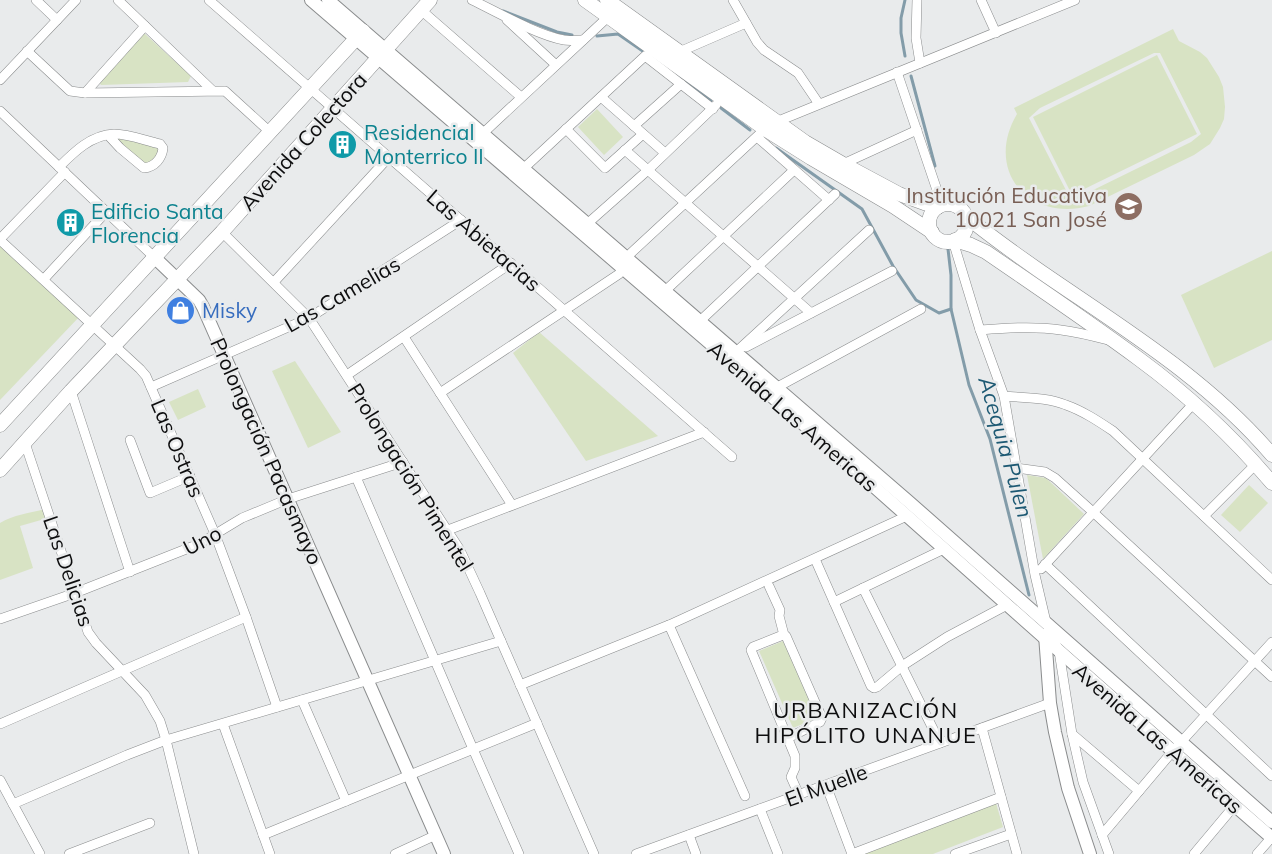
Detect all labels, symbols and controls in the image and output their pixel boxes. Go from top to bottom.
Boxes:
street label: Avenida Colectora [234,66,372,216]
place label: Residencial Monterrico II [364,119,484,169]
building icon: Residencial Monterrico II [327,128,359,160]
place label: Institución Educativa 10021 San José [906,182,1107,232]
street label: Las Abietacias [422,183,546,297]
school or university icon: Institución Educativa 10021 San José [1112,191,1144,223]
place label: Edificio Santa Florencia [91,198,224,248]
building icon: Edificio Santa Florencia [54,207,86,239]
street label: Las Camelias [279,250,405,338]
shop icon: Misky [165,294,197,326]
place label: Misky [202,297,257,323]
street label: Prolongación Pacasmayo [205,333,329,569]
street label: Avenida Las Americas [703,335,883,497]
water label: Acequia Pulen [972,372,1040,521]
street label: Prolongación Pimentel [342,378,480,576]
street label: Las Ostras [146,395,210,501]
street label: Las Delicias [38,512,100,630]
street label: Uno [178,519,226,561]
street label: Avenida Las Americas [1068,657,1248,819]
district label: URBANIZACIÓN HIPÓLITO UNANUE [754,696,978,749]
street label: El Muelle [781,758,871,812]

